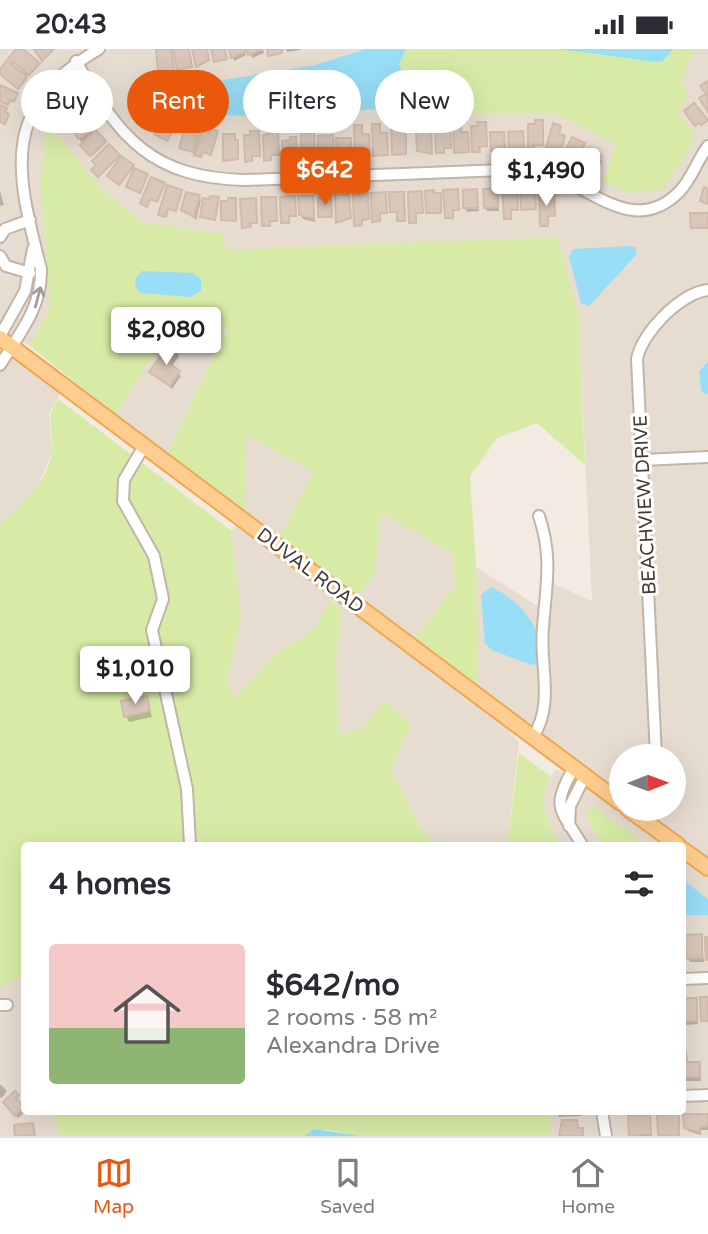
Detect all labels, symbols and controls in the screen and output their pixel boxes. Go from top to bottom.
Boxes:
text: 20:43 [35,9,107,40]
chip: Buy [21,70,113,133]
chip: Rent [127,70,229,133]
chip: Filters [243,70,361,133]
chip: New [375,70,474,133]
pin: $642 [284,148,366,207]
pin: $1,490 [489,149,603,208]
text: $642 [296,156,354,184]
text: $1,490 [507,157,585,185]
one-way arrow [32,286,45,309]
pin: $2,080 [109,307,223,367]
text: $2,080 [127,316,205,344]
street label: BEACHVIEW DRIVE [629,414,661,595]
street label: DUVAL ROAD [253,523,368,618]
pin: $1,010 [78,647,192,706]
text: $1,010 [96,655,174,683]
north arrow [609,744,686,821]
map controls [609,744,686,821]
icon: filters [620,865,658,903]
text: 4 homes [49,866,171,903]
text: $642/mo [266,967,400,1004]
icon: home [105,972,189,1056]
text: 2 rooms · 58 m² [266,1004,437,1032]
text: Alexandra Drive [266,1032,440,1060]
tab: Map [93,1154,134,1218]
tab: Saved [320,1154,375,1218]
tab: Home [561,1154,615,1218]

